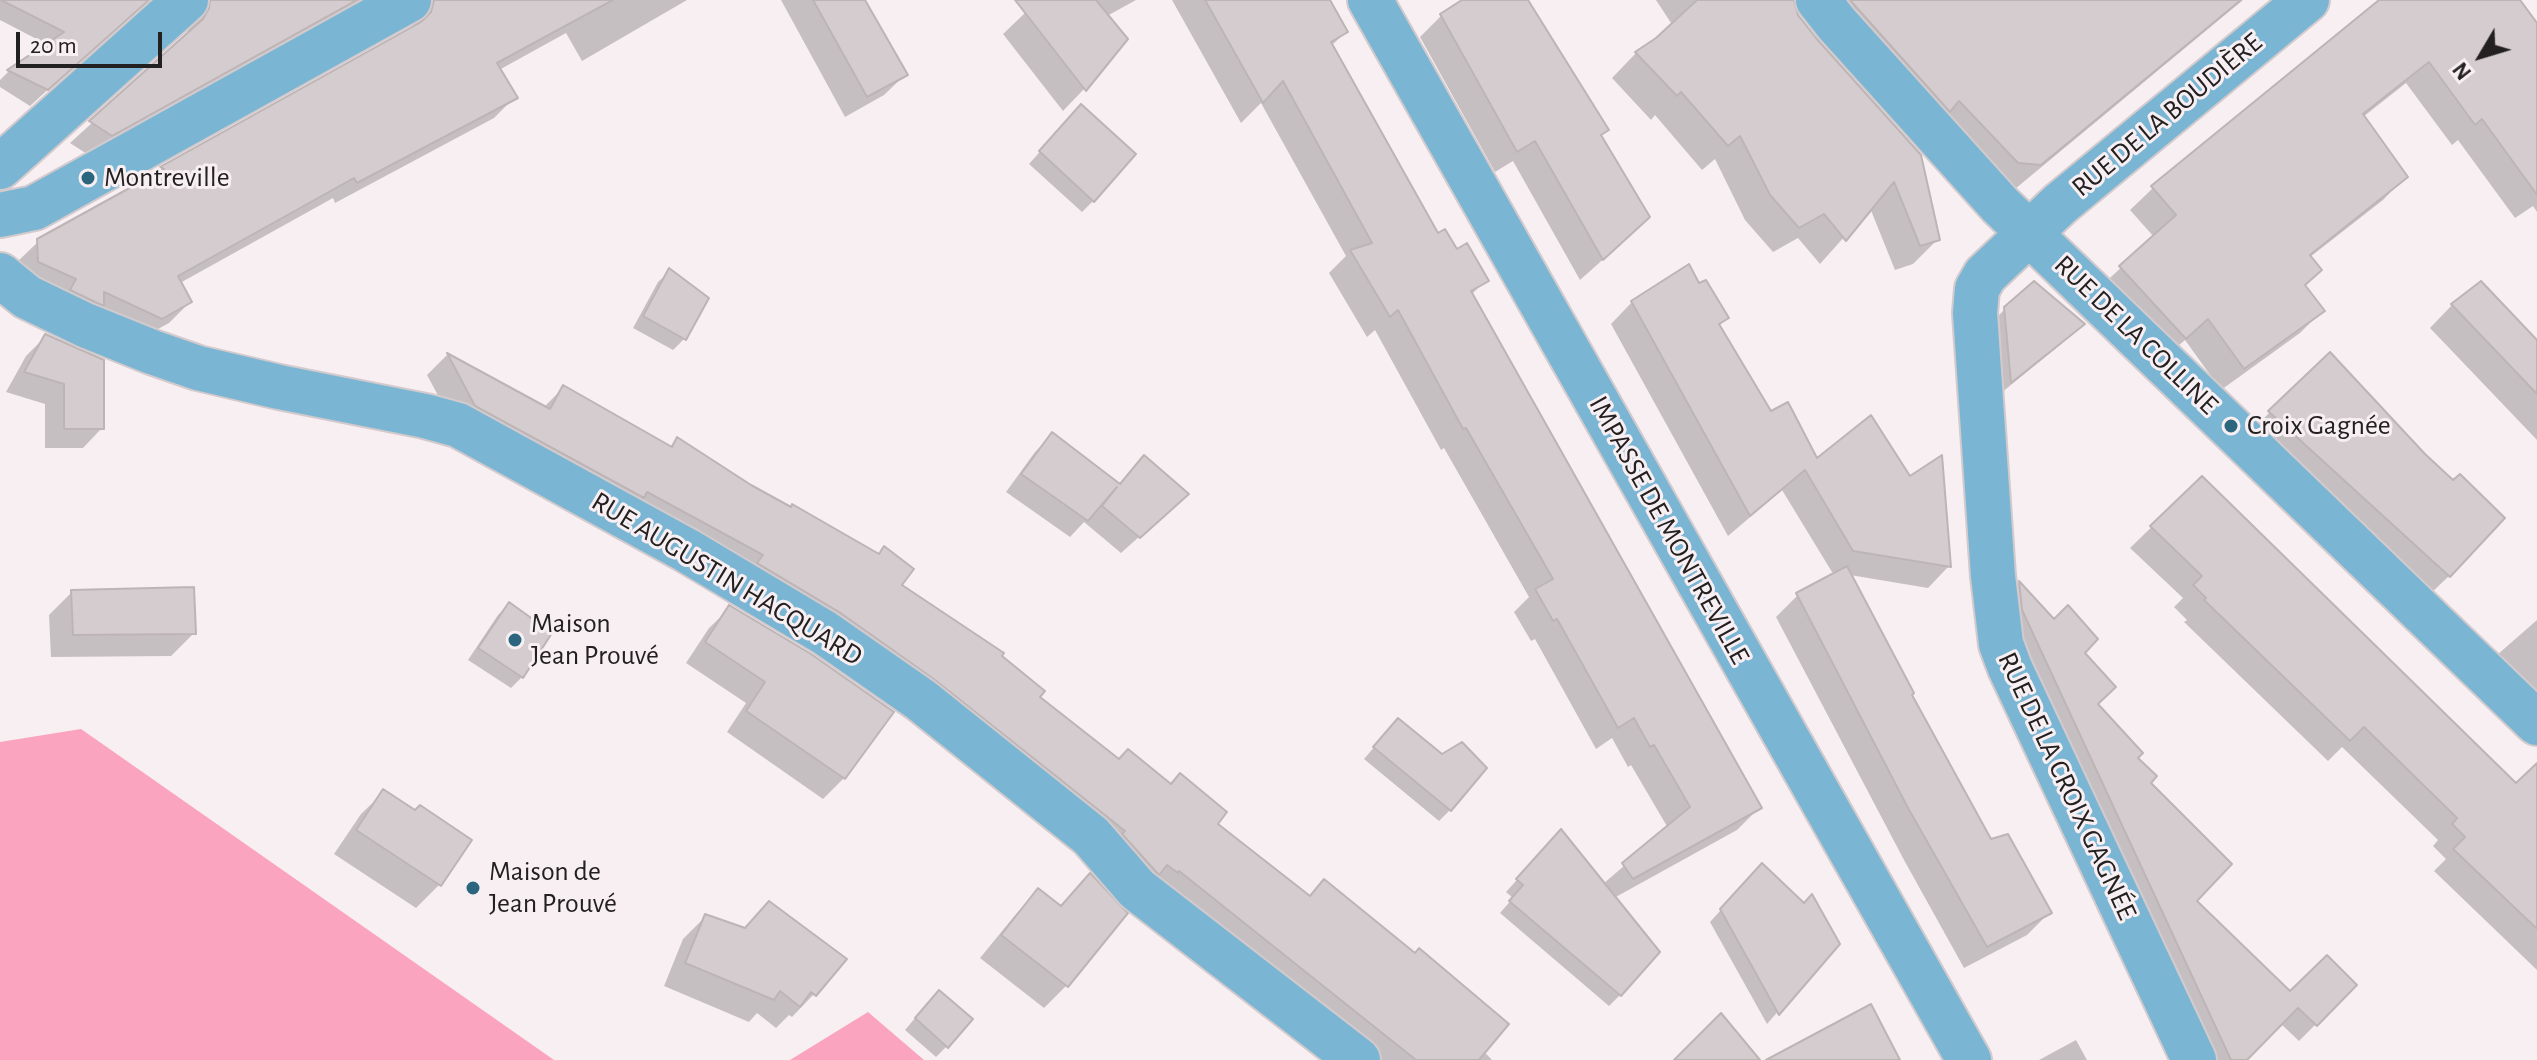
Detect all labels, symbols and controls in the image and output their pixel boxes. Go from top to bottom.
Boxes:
scale bar [20,16,166,66]
north arrow [2441,16,2521,96]
street label: RUE DE LA BOUDIÈRE [2065,26,2269,204]
text: 20 m [30,34,77,58]
text: N [2449,58,2475,84]
place label: Montreville [104,161,230,195]
marker: Montreville [79,169,97,187]
street label: RUE DE LA COLLINE [2047,248,2225,422]
street label: IMPASSE DE MONTREVILLE [1581,390,1757,670]
place label: Croix Gagnée [2247,409,2391,443]
marker: Croix Gagnée [2222,417,2240,435]
street label: RUE AUGUSTIN HACQUARD [585,485,869,673]
place label: Maison Jean Prouvé [531,607,659,673]
marker: Maison Jean Prouvé [506,631,524,649]
street label: RUE DE LA CROIX GAGNÉE [1990,647,2144,925]
place label: Maison de Jean Prouvé [489,855,617,921]
marker: Maison de Jean Prouvé [464,879,482,897]

